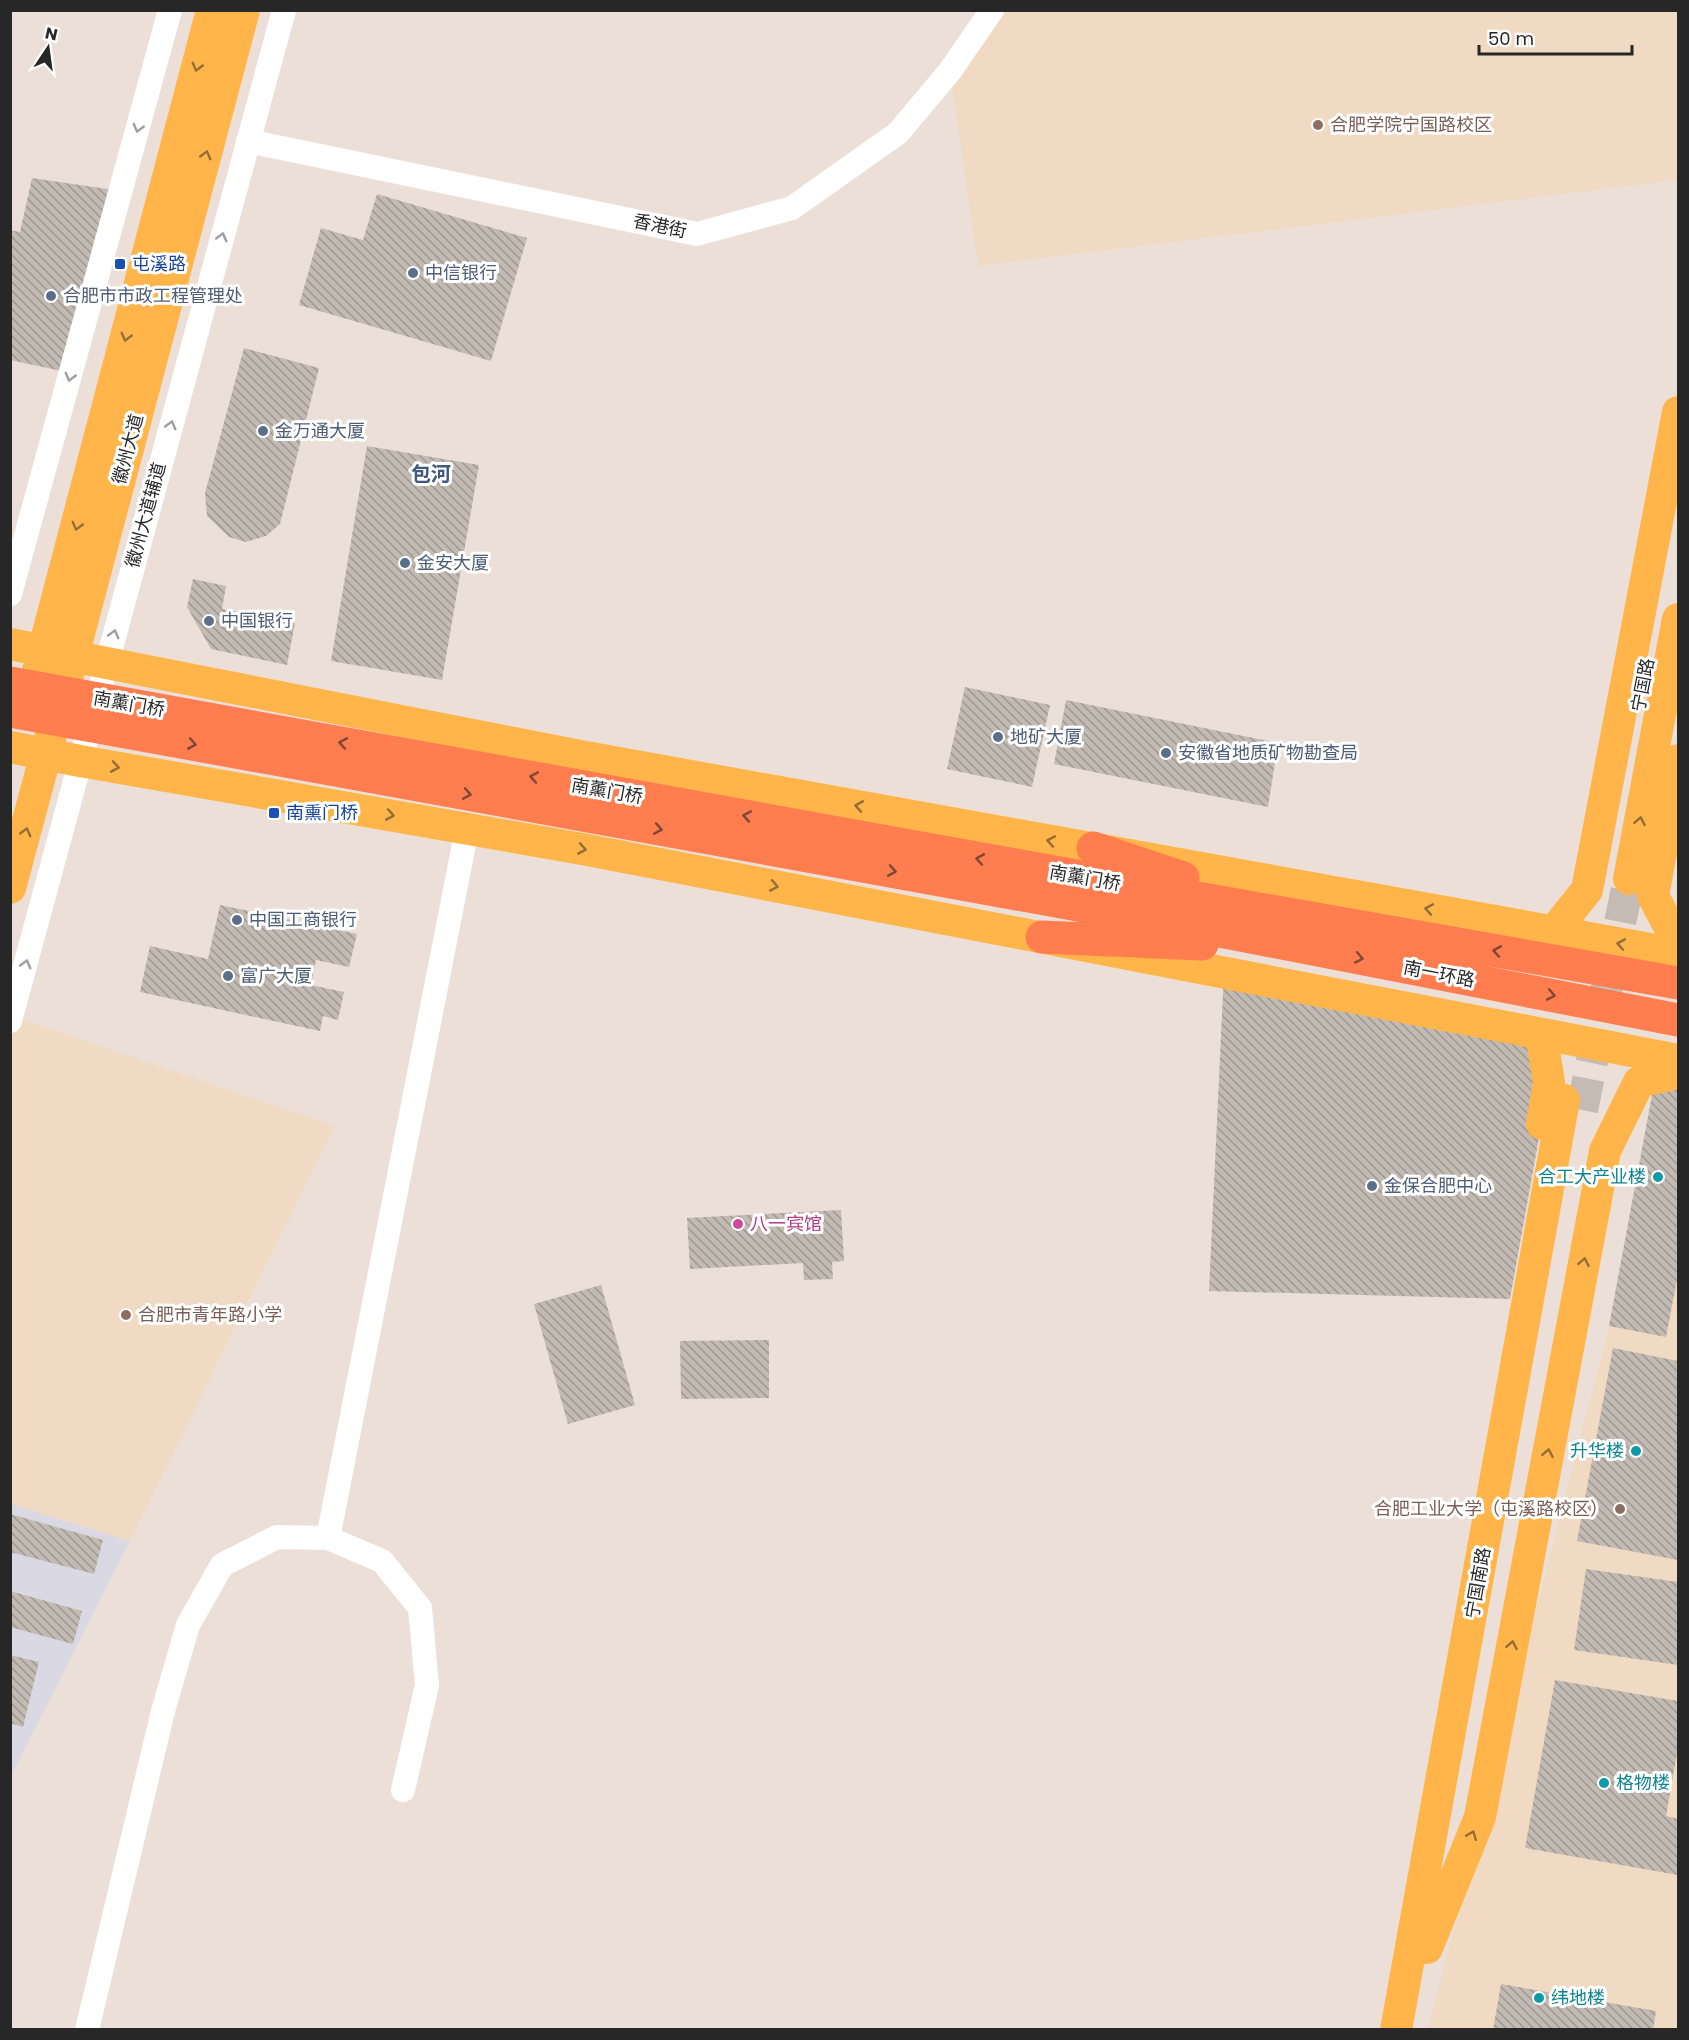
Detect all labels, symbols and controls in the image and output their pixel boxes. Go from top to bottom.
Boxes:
north arrow [18,18,78,78]
scale bar [1479,18,1632,56]
text: N [43,21,60,46]
text: 50 m [1488,26,1534,51]
one-way arrow [192,61,204,72]
place label: 合肥学院宁国路校区 [1330,112,1492,137]
marker: 合肥学院宁国路校区 [1311,118,1325,132]
one-way arrow [133,123,146,133]
one-way arrow [199,150,211,160]
street label: 香港街 [631,208,689,243]
one-way arrow [215,232,227,243]
place label: 屯溪路 [132,251,186,276]
marker: 屯溪路 [113,257,127,271]
place label: 中信银行 [425,260,497,285]
marker: 中信银行 [406,266,420,280]
place label: 合肥市市政工程管理处 [63,283,243,308]
marker: 合肥市市政工程管理处 [44,289,58,303]
one-way arrow [121,332,134,342]
one-way arrow [65,371,77,381]
street label: 徽州大道 [106,411,149,487]
place label: 金万通大厦 [275,418,365,443]
one-way arrow [164,420,176,431]
marker: 金万通大厦 [256,424,270,438]
street label: 徽州大道辅道 [119,459,172,570]
district label: 包河 [411,460,451,488]
one-way arrow [72,520,84,530]
place label: 金安大厦 [417,550,489,575]
marker: 金安大厦 [398,556,412,570]
place label: 中国银行 [221,608,293,633]
marker: 中国银行 [202,614,216,628]
one-way arrow [107,629,119,640]
street label: 宁国路 [1625,656,1660,714]
street label: 南薰门桥 [91,685,167,722]
place label: 地矿大厦 [1010,724,1082,749]
marker: 地矿大厦 [991,730,1005,744]
one-way arrow [187,737,197,750]
one-way arrow [338,737,348,750]
place label: 安徽省地质矿物勘查局 [1178,740,1358,765]
marker: 安徽省地质矿物勘查局 [1159,746,1173,760]
one-way arrow [110,760,120,773]
one-way arrow [530,771,540,784]
street label: 南薰门桥 [569,772,645,809]
one-way arrow [461,787,471,800]
place label: 南熏门桥 [286,800,358,825]
one-way arrow [855,800,865,813]
marker: 南熏门桥 [267,806,281,820]
one-way arrow [385,808,395,821]
one-way arrow [742,810,752,823]
one-way arrow [1633,817,1646,827]
one-way arrow [654,822,663,834]
one-way arrow [18,827,31,837]
one-way arrow [1046,835,1056,848]
one-way arrow [577,842,587,855]
one-way arrow [975,853,985,865]
street label: 南薰门桥 [1047,859,1123,896]
one-way arrow [886,864,896,877]
one-way arrow [768,879,778,892]
one-way arrow [1424,903,1434,916]
place label: 中国工商银行 [249,907,357,932]
marker: 中国工商银行 [230,913,244,927]
one-way arrow [1616,938,1626,950]
one-way arrow [1492,945,1501,957]
one-way arrow [1354,951,1364,964]
street label: 南一环路 [1401,954,1477,993]
one-way arrow [18,959,31,969]
place label: 富广大厦 [240,963,312,988]
marker: 富广大厦 [221,969,235,983]
one-way arrow [1546,988,1556,1001]
place label: 合工大产业楼 [1538,1164,1646,1189]
marker: 合工大产业楼 [1651,1170,1665,1184]
place label: 金保合肥中心 [1384,1173,1492,1198]
marker: 金保合肥中心 [1365,1179,1379,1193]
place label: 八一宾馆 [750,1211,822,1236]
marker: 八一宾馆 [731,1217,745,1231]
one-way arrow [1577,1257,1590,1267]
place label: 合肥市青年路小学 [138,1302,282,1327]
marker: 合肥市青年路小学 [119,1308,133,1322]
place label: 升华楼 [1570,1438,1624,1463]
marker: 升华楼 [1629,1444,1643,1458]
one-way arrow [1541,1449,1554,1459]
place label: 合肥工业大学（屯溪路校区） [1374,1496,1608,1521]
marker: 合肥工业大学（屯溪路校区） [1613,1502,1627,1516]
street label: 宁国南路 [1459,1545,1496,1621]
one-way arrow [1505,1640,1518,1650]
place label: 格物楼 [1616,1770,1670,1795]
marker: 格物楼 [1597,1776,1611,1790]
one-way arrow [1465,1831,1478,1841]
place label: 纬地楼 [1551,1985,1605,2010]
marker: 纬地楼 [1532,1991,1546,2005]

